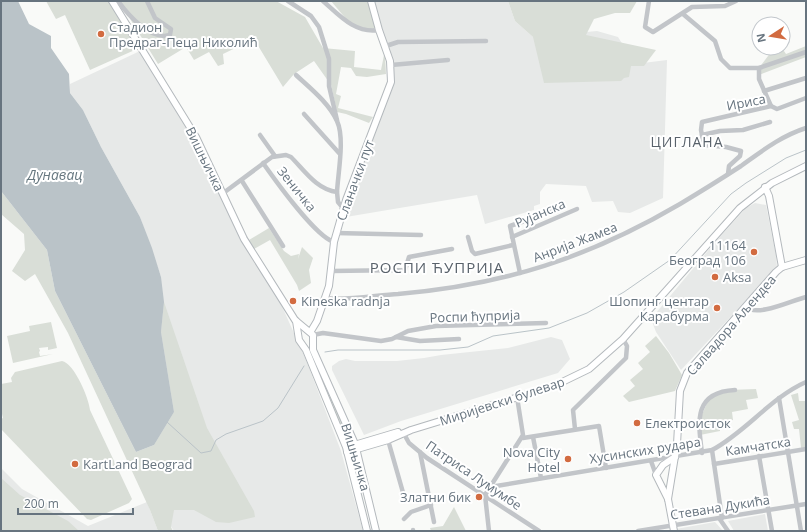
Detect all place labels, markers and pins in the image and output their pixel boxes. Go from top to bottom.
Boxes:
place label: Стадион Предраг-Пеца Николић [109,18,258,51]
marker: Стадион Предраг-Пеца Николић [96,29,106,39]
place label: 11164 Београд 106 [669,236,747,269]
marker: 11164 Београд 106 [749,247,759,257]
place label: Aksa [723,268,751,286]
marker: Aksa [710,272,720,282]
place label: Kineska radnja [301,292,390,310]
place label: Шопинг центар Карабурма [609,292,709,325]
marker: Kineska radnja [288,296,298,306]
marker: Шопинг центар Карабурма [712,303,722,313]
place label: Електроисток [645,414,731,432]
marker: Електроисток [632,418,642,428]
place label: Nova City Hotel [503,443,560,476]
marker: Nova City Hotel [563,454,573,464]
place label: KartLand Beograd [83,455,193,473]
marker: KartLand Beograd [70,459,80,469]
place label: Златни бик [400,488,471,506]
marker: Златни бик [474,492,484,502]

